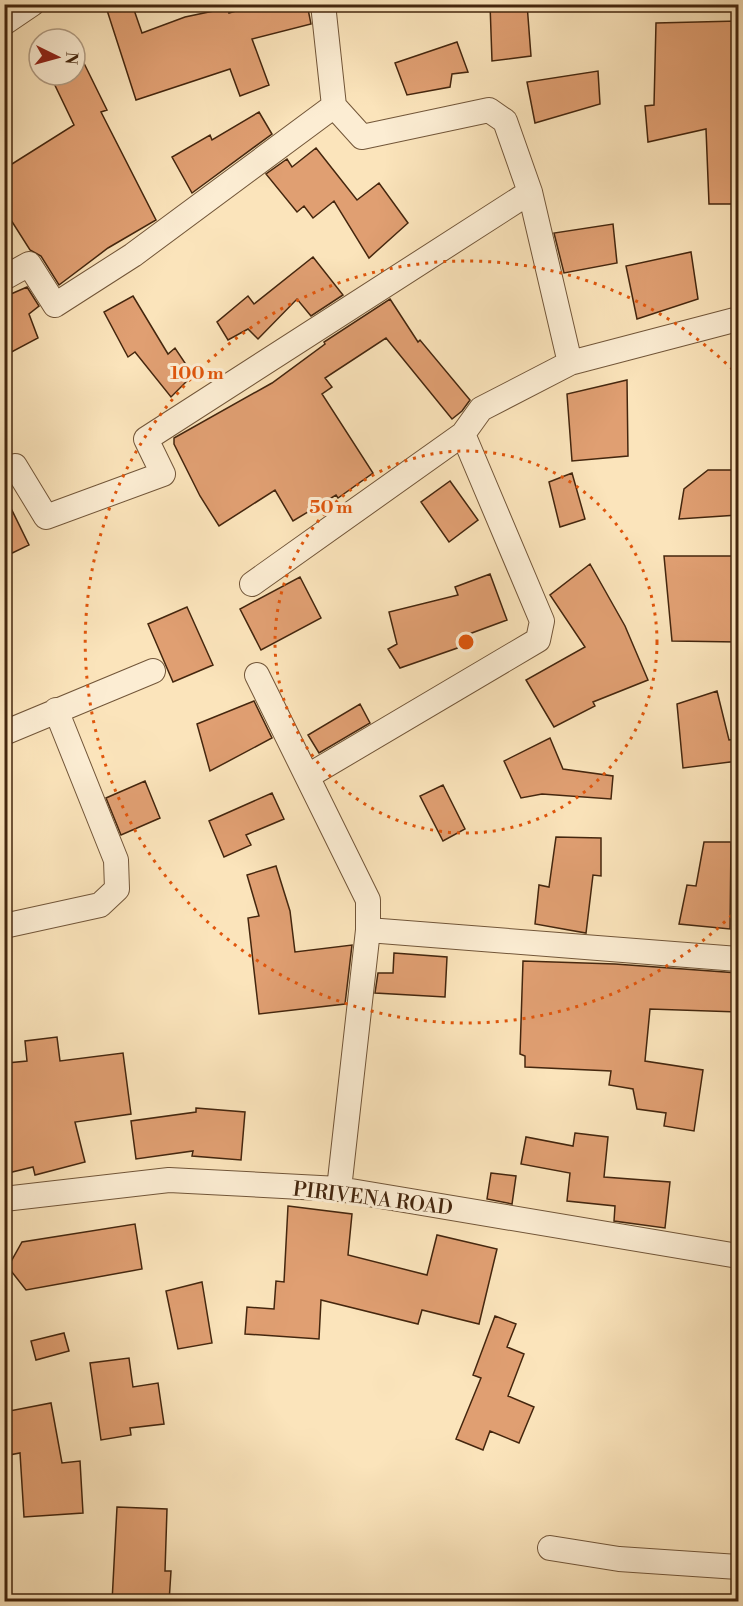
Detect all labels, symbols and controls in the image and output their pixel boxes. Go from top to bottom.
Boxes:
north arrow [27,27,87,87]
text: N [60,51,81,66]
text: 100 m [170,362,224,385]
text: 50 m [309,496,353,519]
centre of rings [456,632,476,652]
street label: PIRIVENA ROAD [291,1177,454,1222]

